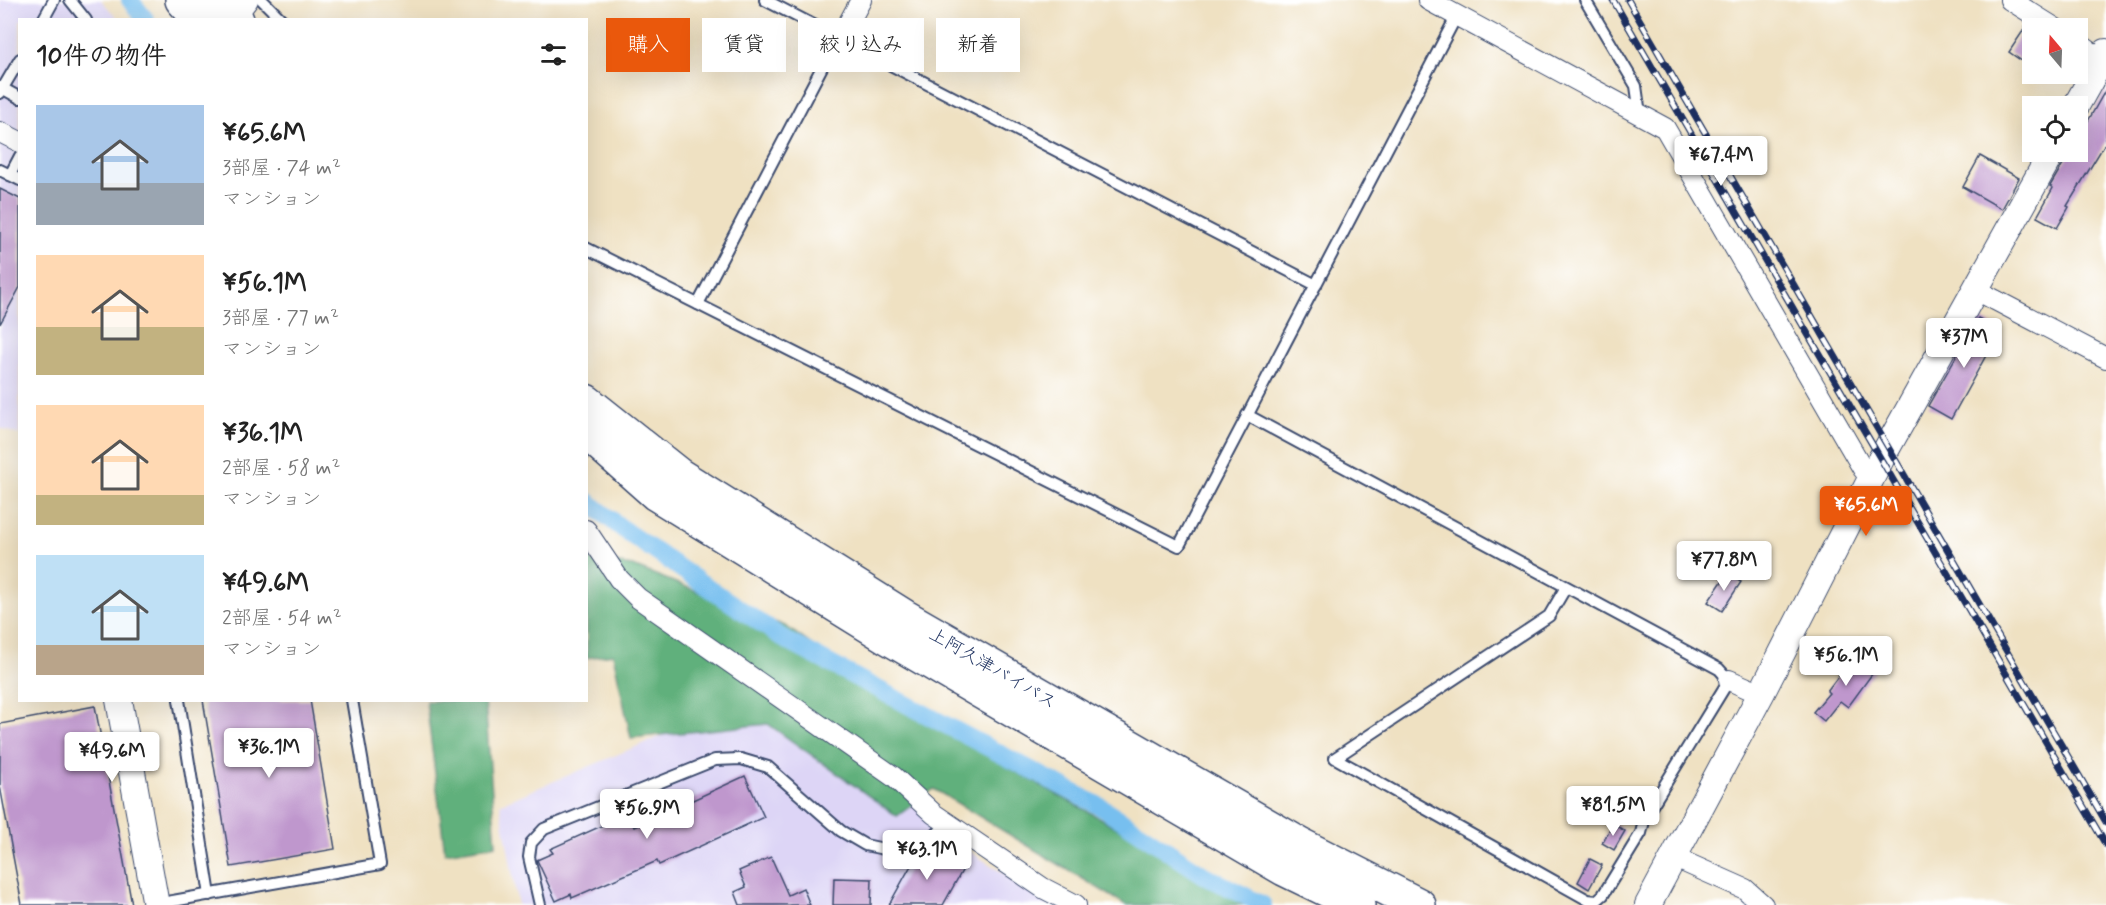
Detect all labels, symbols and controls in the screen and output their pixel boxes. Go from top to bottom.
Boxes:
chip: 購入 [606,18,690,72]
chip: 賃貸 [702,18,786,72]
chip: 絞り込み [798,18,924,72]
chip: 新着 [936,18,1020,72]
north arrow [2022,18,2088,84]
map controls [2022,18,2088,162]
icon: filters [537,38,570,71]
text: 10件の物件 [36,40,167,74]
button: locate [2022,96,2088,162]
text: ¥65.6M [222,117,306,151]
icon: home [84,129,156,201]
pin: ¥67.4M [1672,136,1770,187]
text: ¥67.4M [1688,142,1754,169]
text: 3部屋 · 74 m² [222,155,341,182]
text: マンション [222,186,321,213]
text: ¥56.1M [222,267,307,301]
icon: home [84,279,156,351]
text: 3部屋 · 77 m² [222,305,339,332]
pin: ¥37M [1928,318,2000,369]
text: ¥37M [1940,324,1988,351]
text: マンション [222,336,321,363]
text: ¥36.1M [222,417,303,451]
icon: home [84,429,156,501]
text: 2部屋 · 58 m² [222,455,340,482]
text: マンション [222,486,321,513]
pin: ¥65.6M [1817,486,1915,537]
text: ¥65.6M [1834,492,1898,519]
pin: ¥77.8M [1675,541,1773,592]
text: ¥77.8M [1691,547,1757,574]
text: ¥49.6M [222,567,309,601]
icon: home [84,579,156,651]
text: 2部屋 · 54 m² [222,605,342,632]
street label: 上阿久津バイパス [924,623,1061,715]
text: マンション [222,636,321,663]
pin: ¥56.1M [1797,636,1895,687]
text: ¥56.1M [1813,642,1879,669]
pin: ¥36.1M [220,728,318,779]
pin: ¥49.6M [63,732,161,783]
text: ¥36.1M [238,734,300,761]
text: ¥49.6M [78,738,146,765]
pin: ¥81.5M [1564,786,1662,837]
pin: ¥56.9M [598,789,696,840]
text: ¥81.5M [1580,792,1646,819]
text: ¥56.9M [614,795,680,822]
pin: ¥63.1M [878,830,976,881]
text: ¥63.1M [897,836,957,863]

